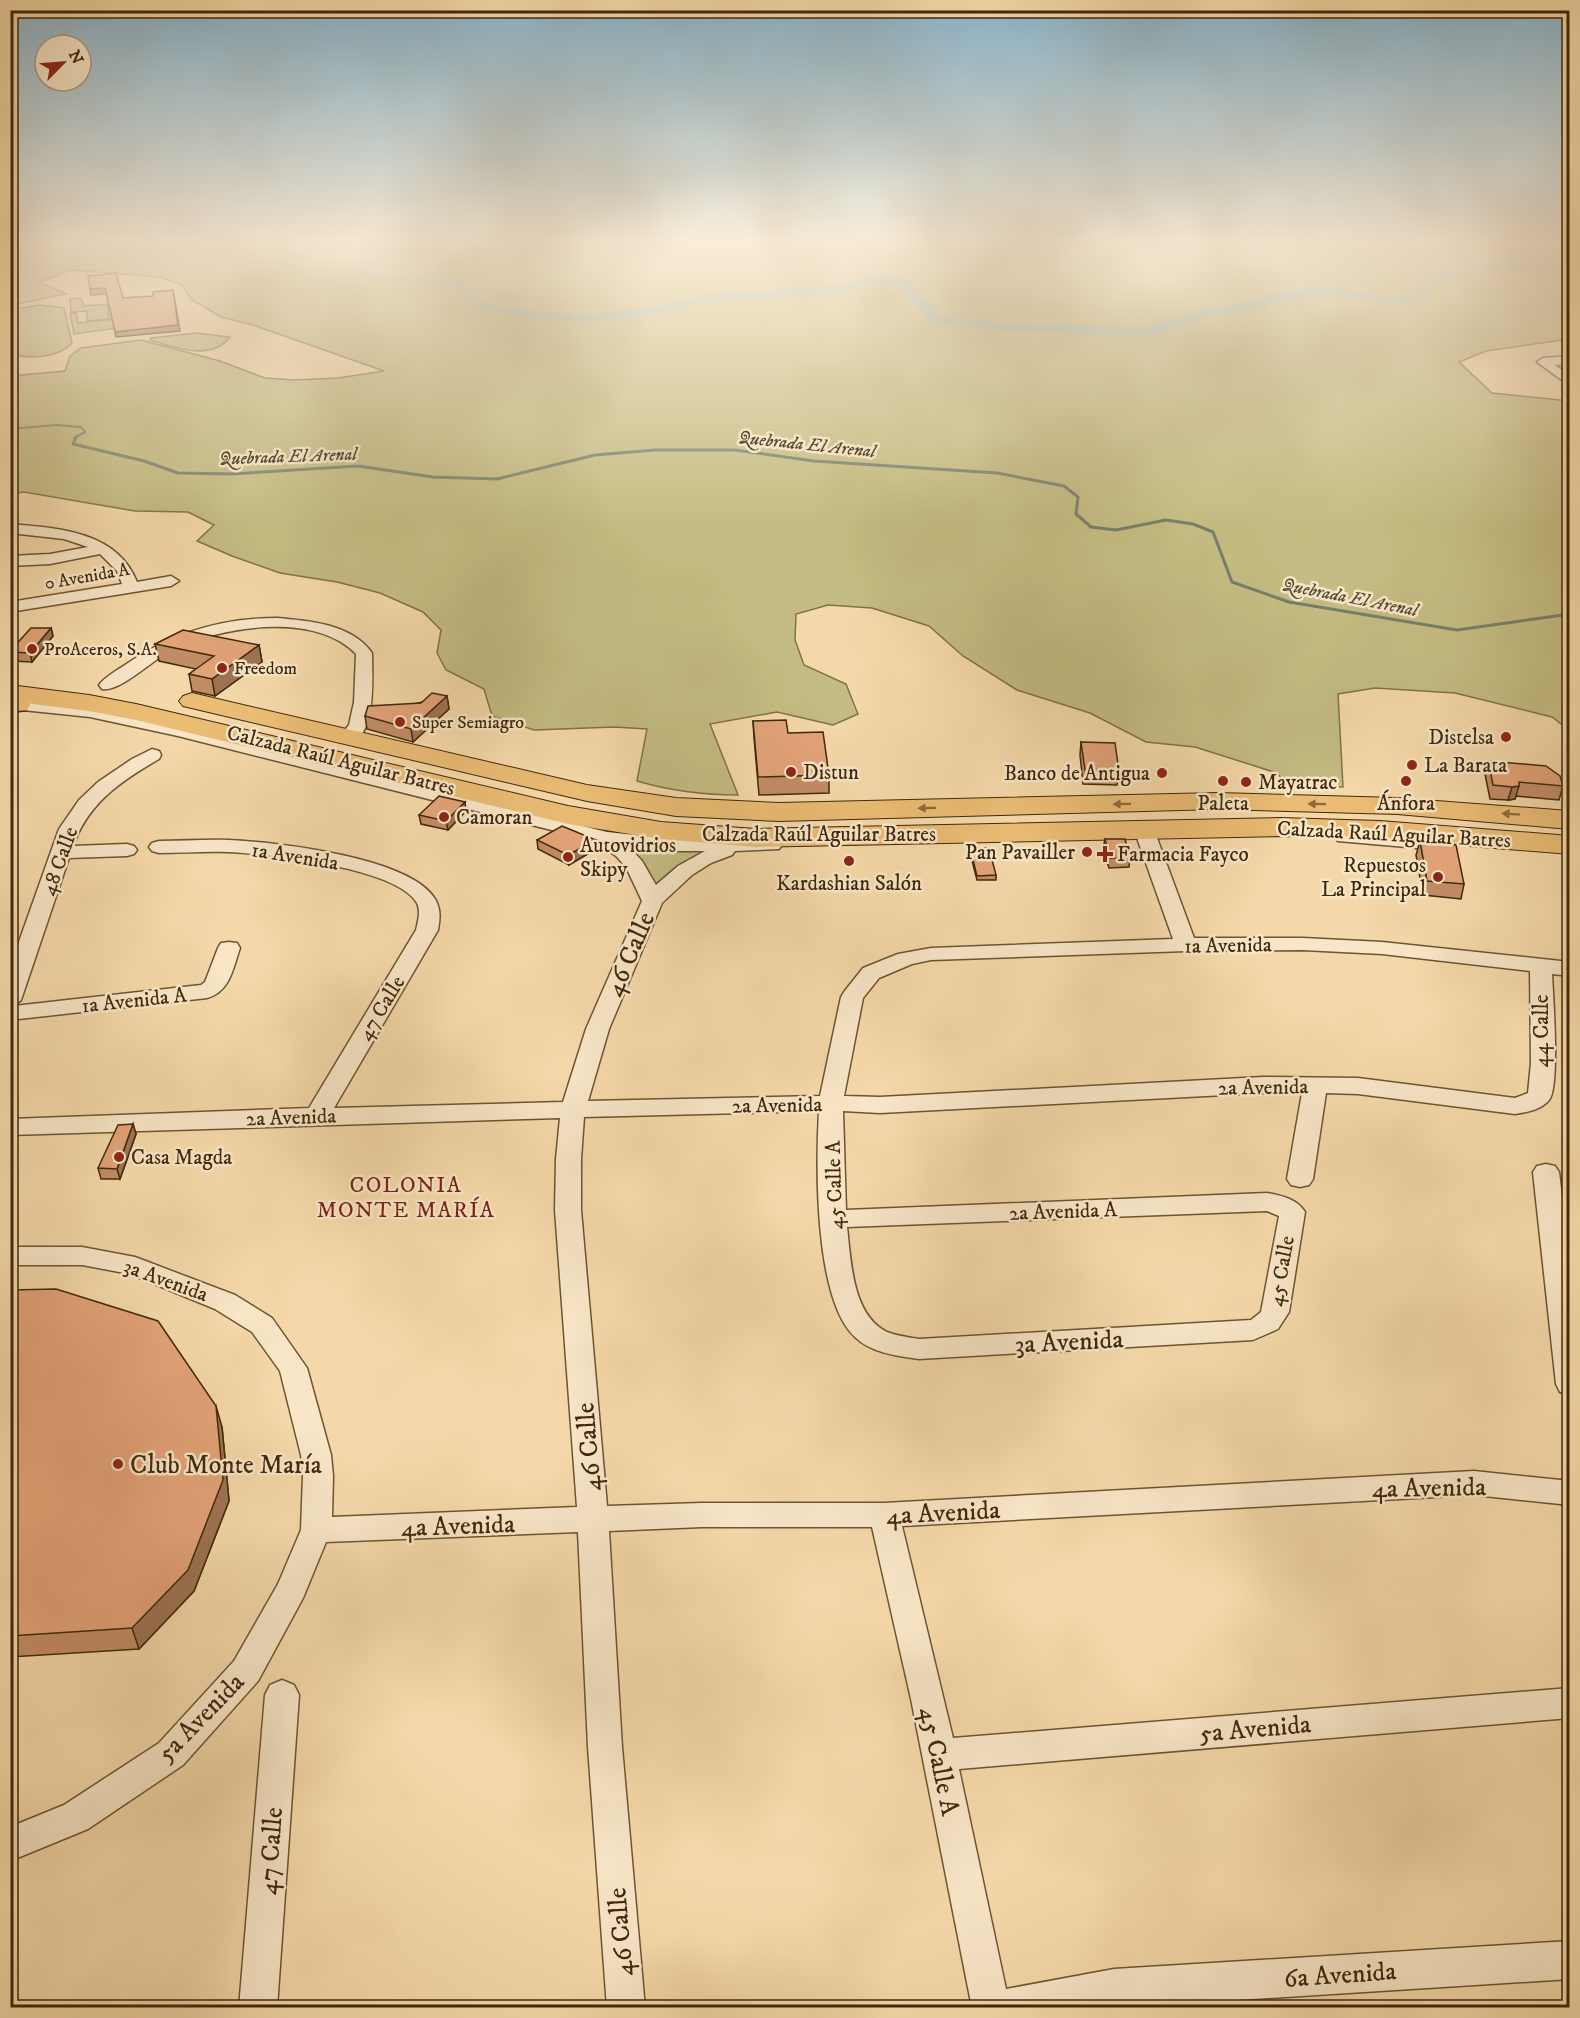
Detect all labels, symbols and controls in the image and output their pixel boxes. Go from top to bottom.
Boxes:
north arrow [33,33,93,93]
text: N [64,47,88,67]
water label: Quebrada El Arenal [737,427,879,463]
water label: Quebrada El Arenal [219,444,360,470]
street label: 0 Avenida A [43,559,132,595]
water label: Quebrada El Arenal [1280,574,1422,622]
place label: ProAceros, S.A. [44,639,157,661]
marker: ProAceros, S.A. [25,642,39,656]
place label: Freedom [234,658,297,680]
marker: Freedom [215,661,229,675]
place label: Super Semiagro [412,712,524,734]
marker: Super Semiagro [393,715,407,729]
street label: Calzada Raúl Aguilar Batres [224,720,457,802]
place label: Distelsa [1428,725,1494,751]
marker: Distelsa [1499,730,1513,744]
place label: La Barata [1424,753,1507,779]
marker: La Barata [1405,758,1419,772]
place label: Distun [803,760,859,786]
place label: Banco de Antigua [1004,761,1150,787]
marker: Distun [784,765,798,779]
marker: Banco de Antigua [1155,766,1169,780]
place label: Mayatrac [1258,770,1337,796]
marker: Paleta [1216,774,1230,788]
marker: Ánfora [1399,774,1413,788]
marker: Mayatrac [1239,775,1253,789]
place label: Ánfora [1377,789,1435,817]
place label: Paleta [1197,791,1249,817]
one-way arrow [1112,799,1131,808]
one-way arrow [1307,799,1326,808]
one-way arrow [917,803,936,812]
place label: Camoran [456,805,532,831]
one-way arrow [1502,809,1521,819]
marker: Camoran [437,810,451,824]
street label: Calzada Raúl Aguilar Batres [1276,816,1512,854]
street label: Calzada Raúl Aguilar Batres [702,822,936,848]
street label: 48 Calle [36,823,84,899]
place label: Autovidrios Skipy [580,833,676,883]
street label: 1a Avenida [249,837,340,877]
place label: Pan Pavailler [965,840,1075,866]
place label: Farmacia Fayco [1117,842,1249,868]
marker: Pan Pavailler [1080,845,1094,859]
marker: Farmacia Fayco [1098,847,1112,861]
marker: Autovidrios Skipy [561,850,575,864]
place label: Repuestos La Principal [1321,853,1427,903]
marker: Kardashian Salón [842,854,856,868]
marker: Repuestos La Principal [1431,870,1445,884]
place label: Kardashian Salón [776,871,922,897]
street label: 46 Calle [598,907,663,1002]
street label: 1a Avenida [1184,932,1272,960]
street label: 47 Calle [352,971,411,1046]
street label: 1a Avenida A [80,982,189,1019]
street label: 44 Calle [1529,994,1555,1067]
street label: 2a Avenida [1218,1074,1308,1102]
street label: 2a Avenida [732,1092,822,1120]
street label: 2a Avenida [245,1103,337,1133]
street label: 45 Calle A [820,1139,850,1230]
place label: Casa Magda [131,1145,232,1171]
marker: Casa Magda [112,1150,126,1164]
district label: COLONIA MONTE MARÍA [317,1172,495,1224]
street label: 2a Avenida A [1008,1197,1118,1227]
street label: 45 Calle [1263,1234,1301,1308]
street label: 3a Avenida [120,1254,211,1308]
street label: 3a Avenida [1014,1323,1124,1362]
street label: 46 Calle [569,1401,610,1492]
place label: Club Monte María [130,1449,322,1482]
marker: Club Monte María [111,1457,125,1471]
street label: 4a Avenida [1372,1471,1486,1506]
street label: 4a Avenida [885,1494,1001,1533]
street label: 4a Avenida [400,1508,516,1545]
street label: 5a Avenida [150,1666,252,1770]
street label: 45 Calle A [911,1704,966,1819]
street label: 5a Avenida [1198,1708,1312,1751]
street label: 47 Calle [252,1806,291,1896]
street label: 46 Calle [601,1886,642,1977]
street label: 6a Avenida [1283,1955,1397,1996]

